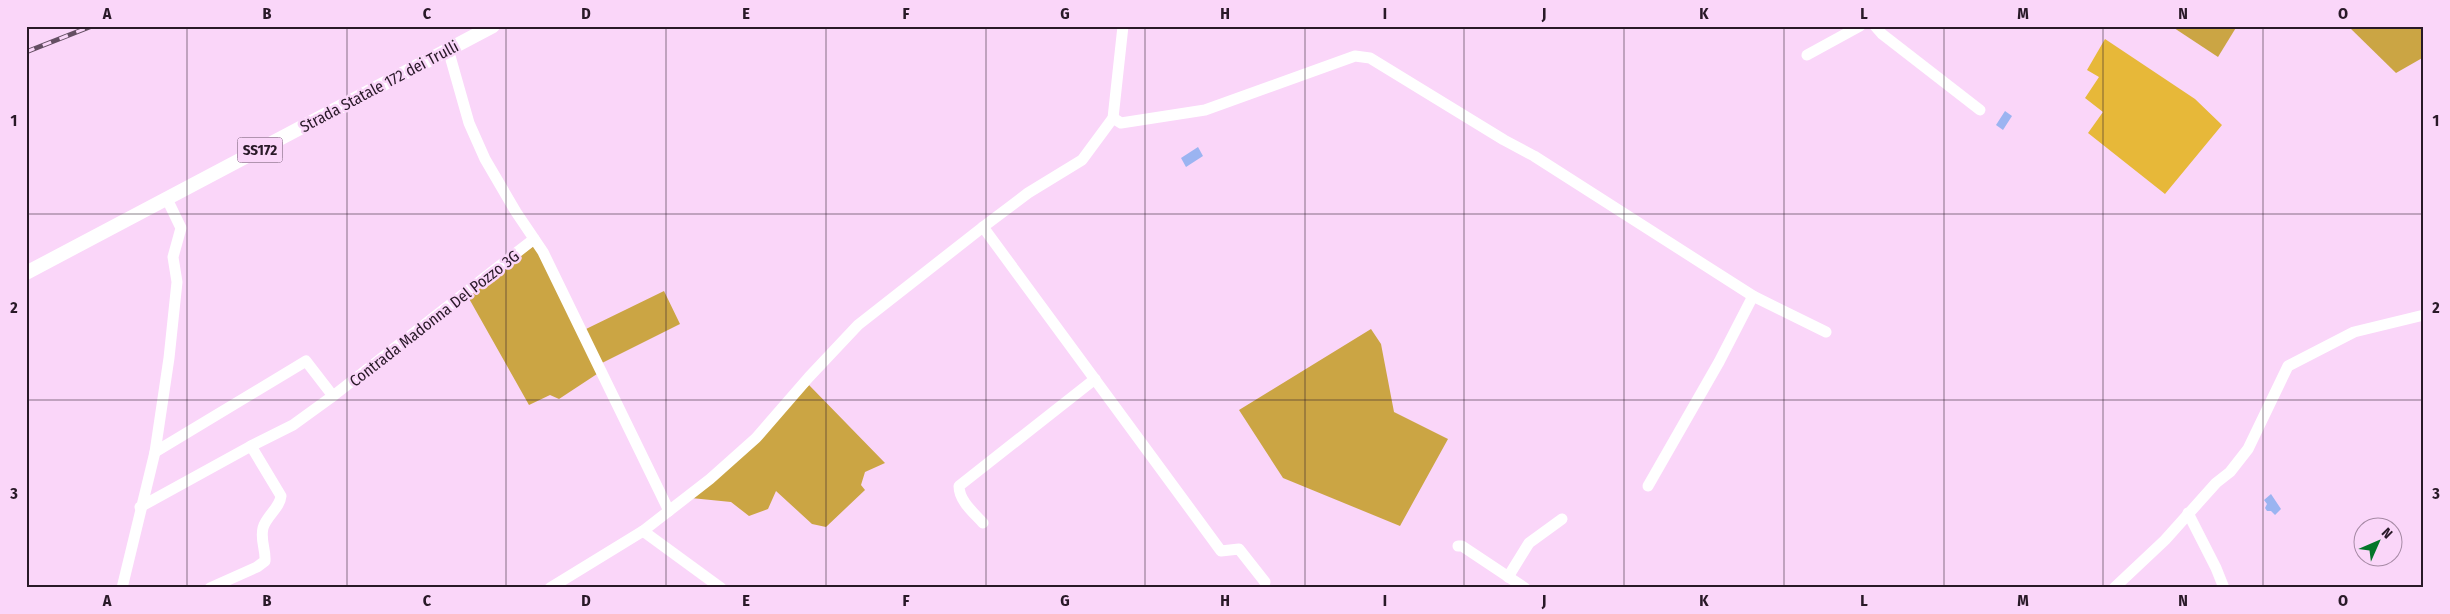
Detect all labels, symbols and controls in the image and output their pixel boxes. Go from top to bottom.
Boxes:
text: A [102,4,112,23]
text: B [263,4,272,23]
text: C [423,4,432,23]
text: D [581,4,591,23]
text: E [742,4,750,23]
text: F [902,4,910,23]
text: G [1060,4,1070,23]
text: H [1220,4,1230,23]
text: I [1383,4,1387,23]
text: J [1541,4,1546,23]
text: K [1699,4,1709,23]
text: L [1860,4,1868,23]
text: M [2017,4,2029,23]
text: N [2178,4,2188,23]
text: O [2338,4,2348,23]
street label: Strada Statale 172 dei Trulli [297,37,462,136]
text: 1 [11,111,17,130]
text: 1 [2433,111,2439,130]
road number: SS172 [238,138,282,162]
street label: Contrada Madonna Del Pozzo 3G [346,246,523,391]
text: 2 [9,298,18,317]
text: 2 [2431,298,2440,317]
text: 3 [9,484,18,503]
text: 3 [2431,484,2440,503]
north arrow [2352,516,2402,566]
text: N [2378,524,2396,542]
text: A [102,591,112,610]
text: B [263,591,272,610]
text: C [423,591,432,610]
text: D [581,591,591,610]
text: E [742,591,750,610]
text: F [902,591,910,610]
text: G [1060,591,1070,610]
text: H [1220,591,1230,610]
text: I [1383,591,1387,610]
text: J [1541,591,1546,610]
text: K [1699,591,1709,610]
text: L [1860,591,1868,610]
text: M [2017,591,2029,610]
text: N [2178,591,2188,610]
text: O [2338,591,2348,610]

